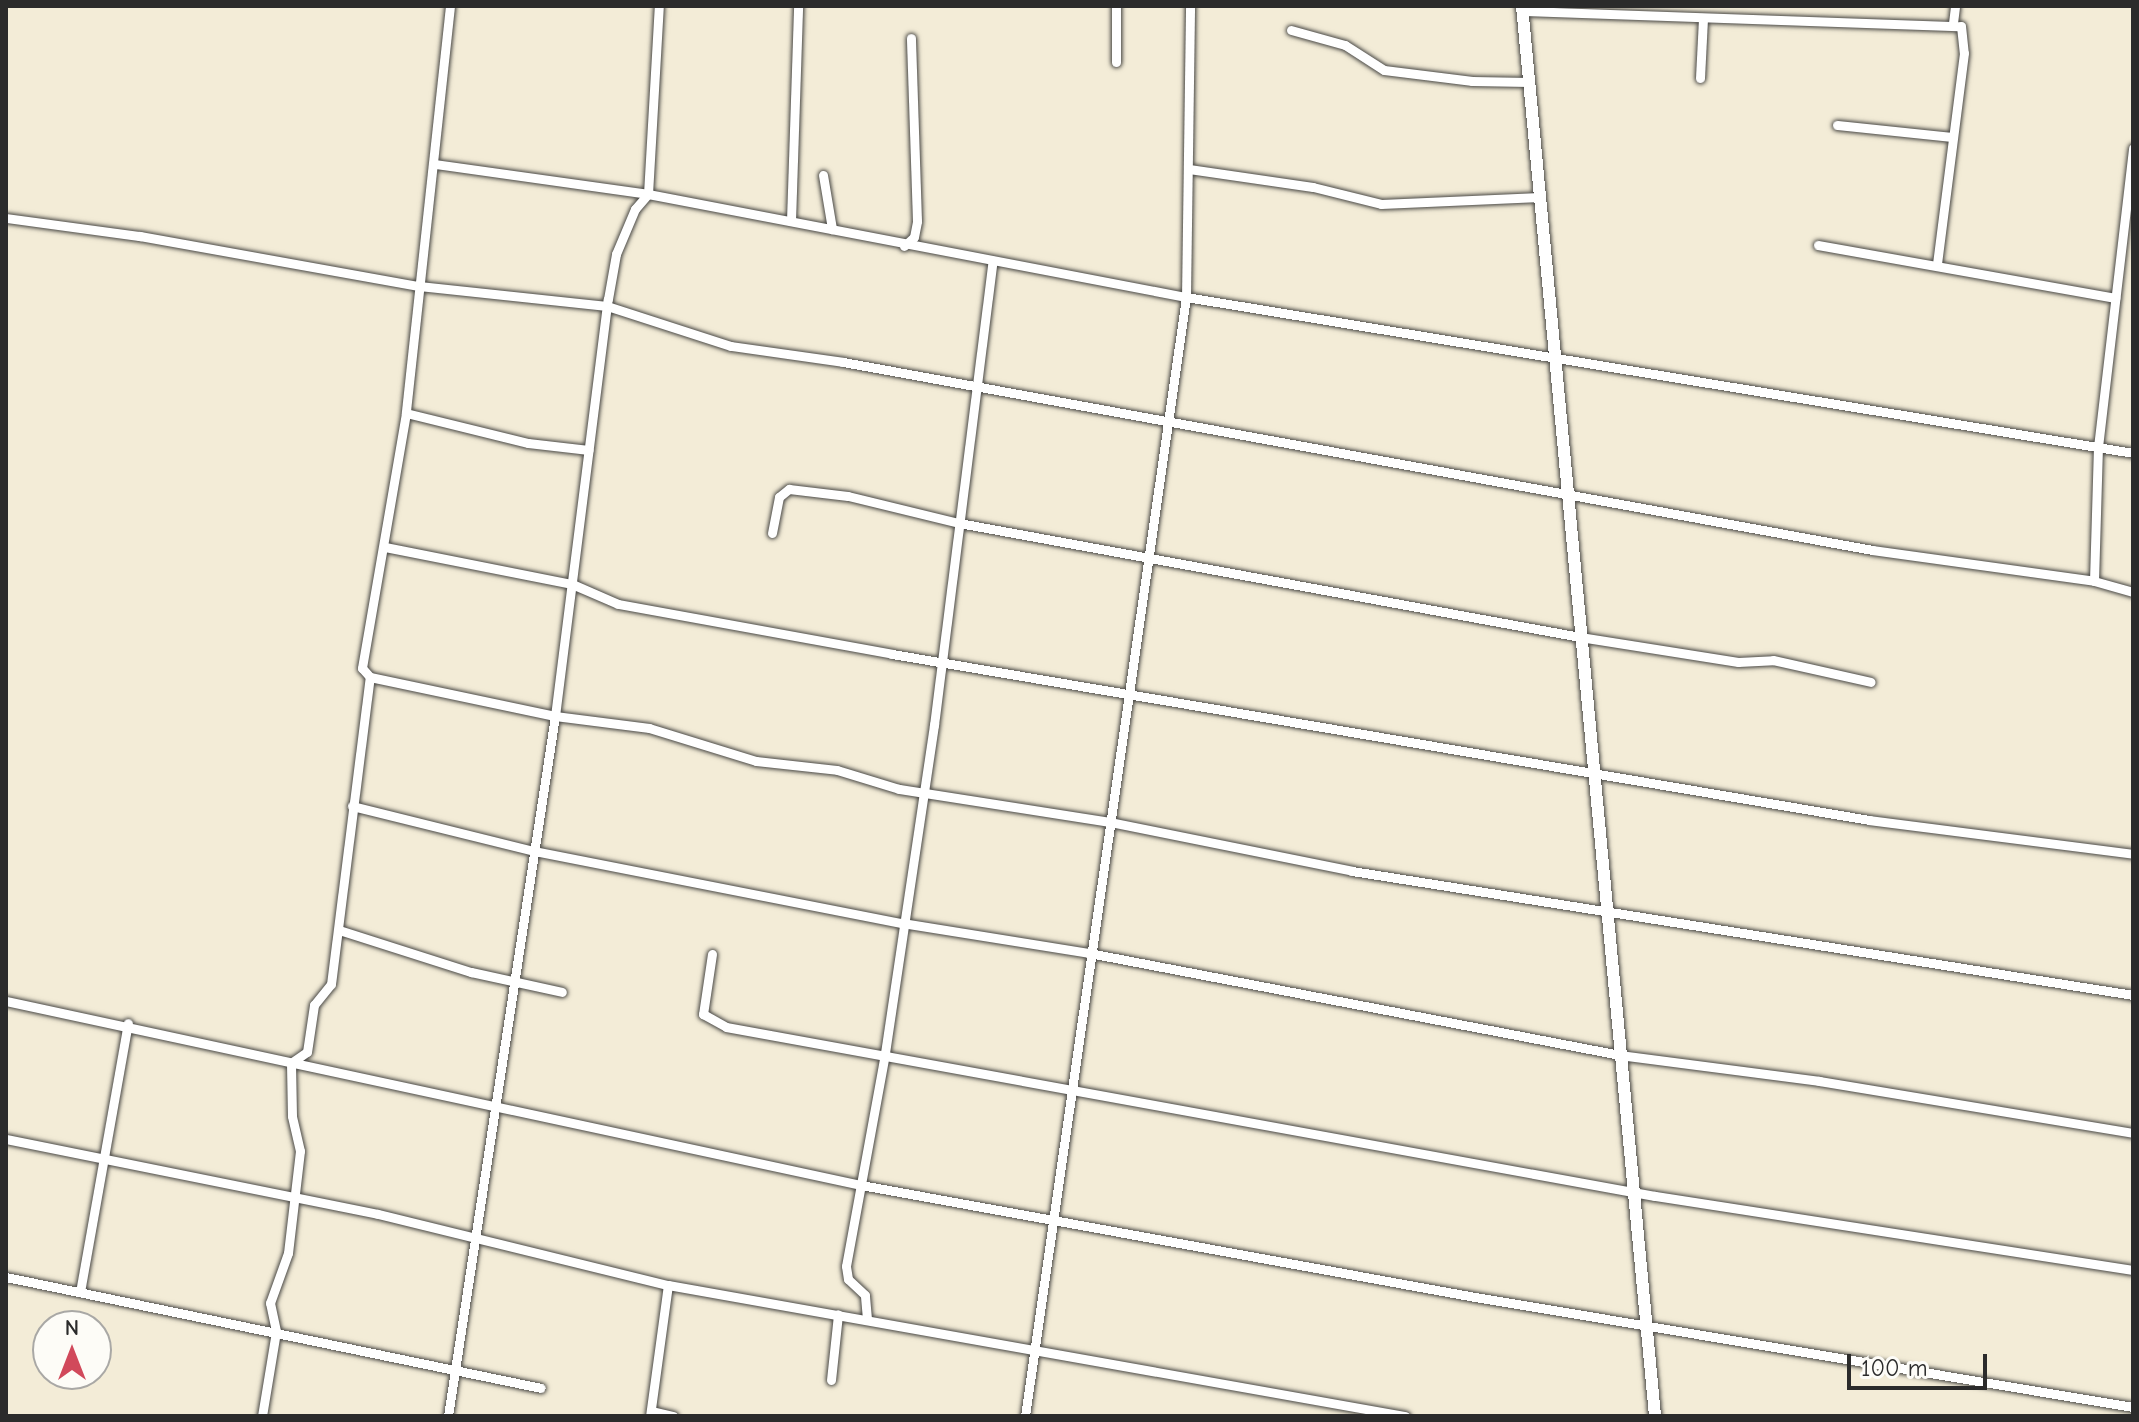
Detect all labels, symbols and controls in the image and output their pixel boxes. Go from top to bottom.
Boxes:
north arrow [32,1310,112,1390]
text: N [65,1315,79,1341]
scale bar [1851,1338,1991,1388]
text: 100 m [1861,1354,1928,1382]

